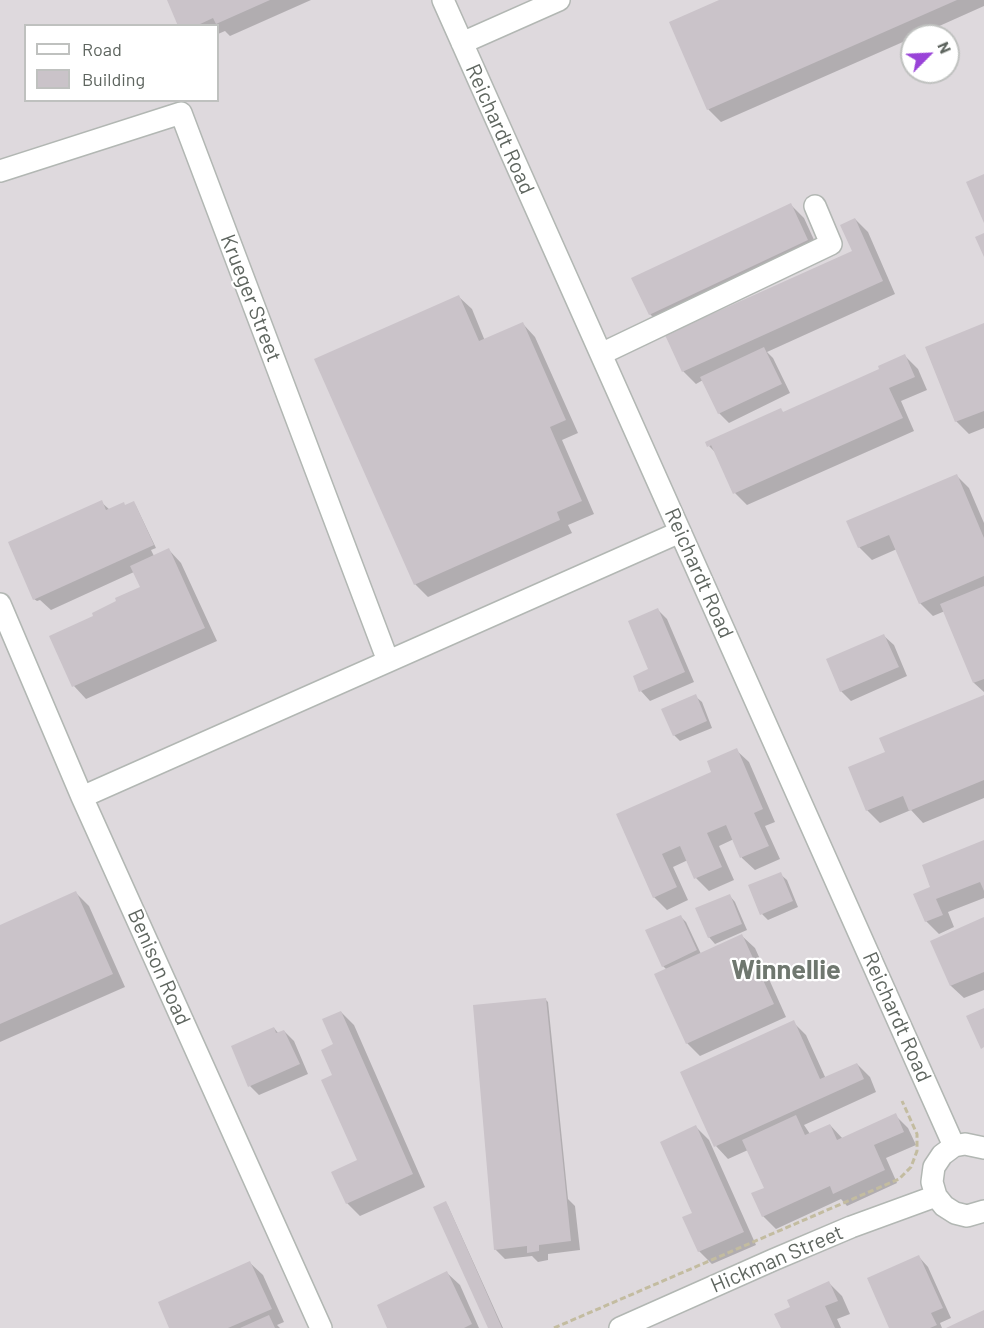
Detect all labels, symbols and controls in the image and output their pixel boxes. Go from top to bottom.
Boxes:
legend [24,24,219,102]
north arrow [900,24,960,84]
text: Road [82,38,122,60]
text: N [934,39,956,56]
street label: Reichardt Road [460,60,540,198]
text: Building [82,68,145,90]
street label: Krueger Street [215,231,287,365]
street label: Reichardt Road [659,504,739,642]
street label: Benison Road [122,905,196,1029]
street label: Reichardt Road [857,948,937,1086]
district label: Winnellie [731,954,841,986]
street label: Hickman Street [707,1220,847,1298]

